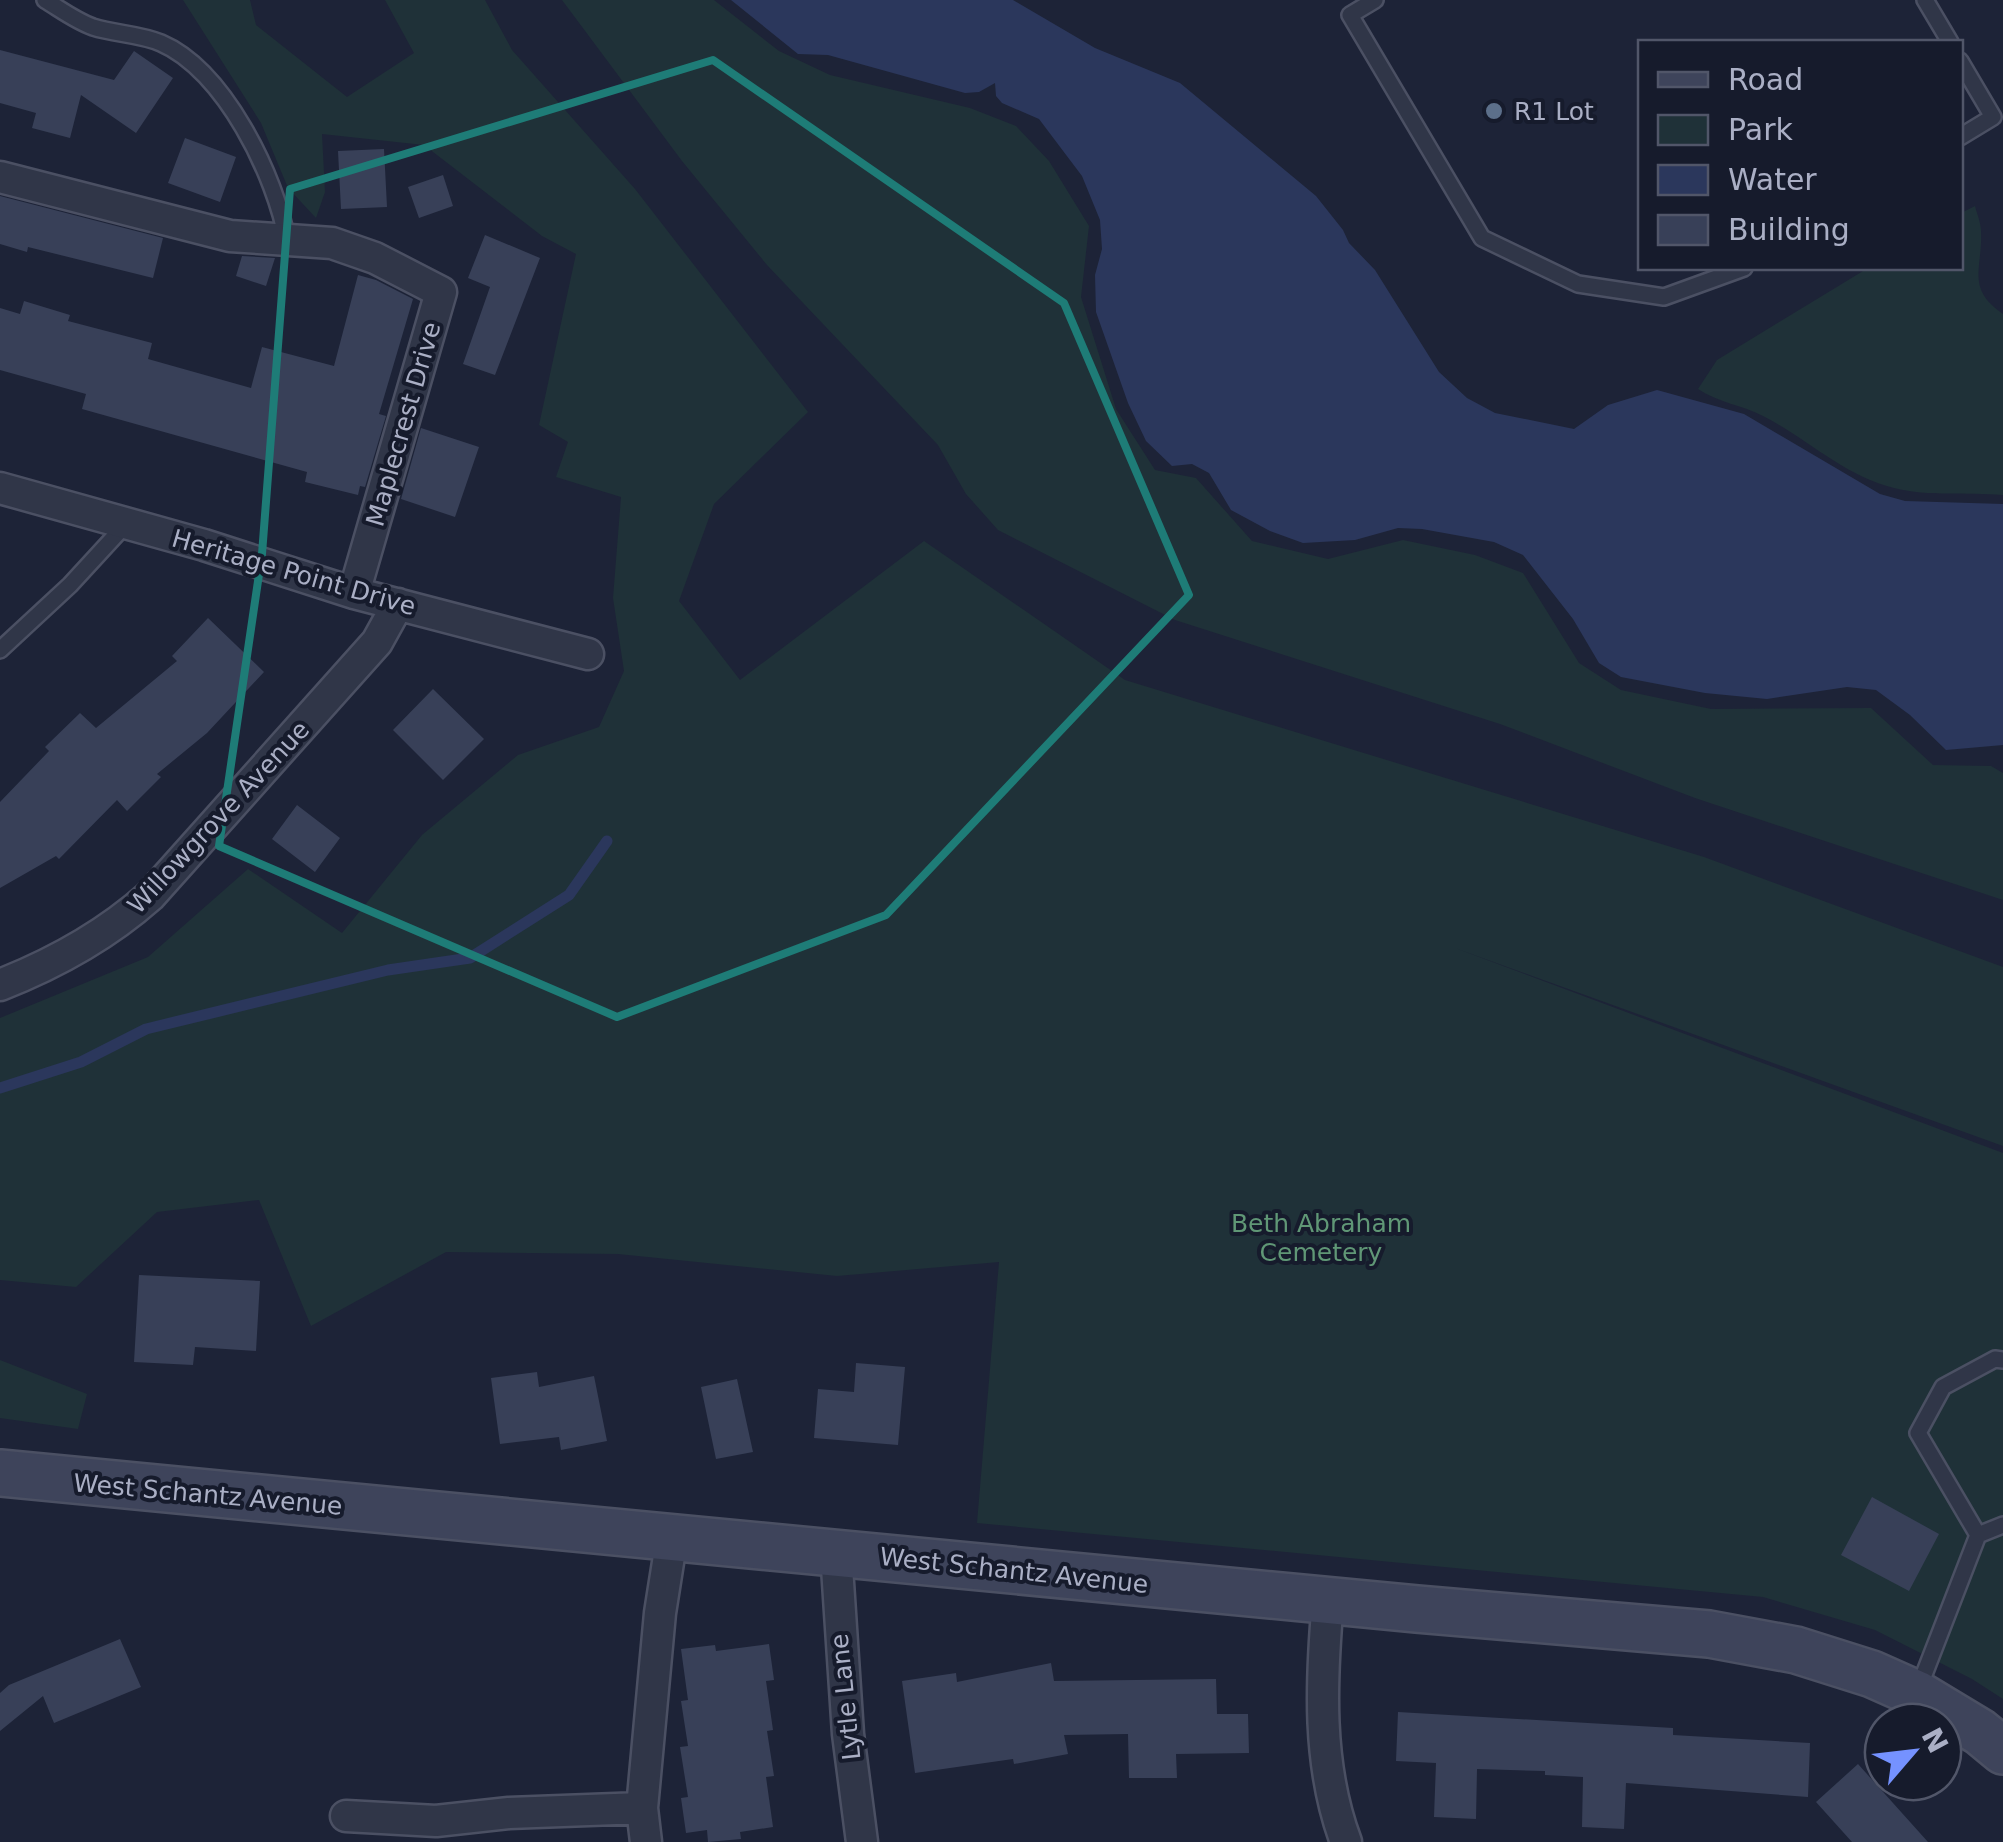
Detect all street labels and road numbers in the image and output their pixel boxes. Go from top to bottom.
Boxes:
street label: Maplecrest Drive [360,319,447,530]
street label: Heritage Point Drive [169,524,419,621]
street label: Willowgrove Avenue [122,715,315,920]
street label: West Schantz Avenue [72,1468,344,1521]
street label: West Schantz Avenue [878,1542,1150,1599]
street label: Lytle Lane [824,1632,867,1762]

